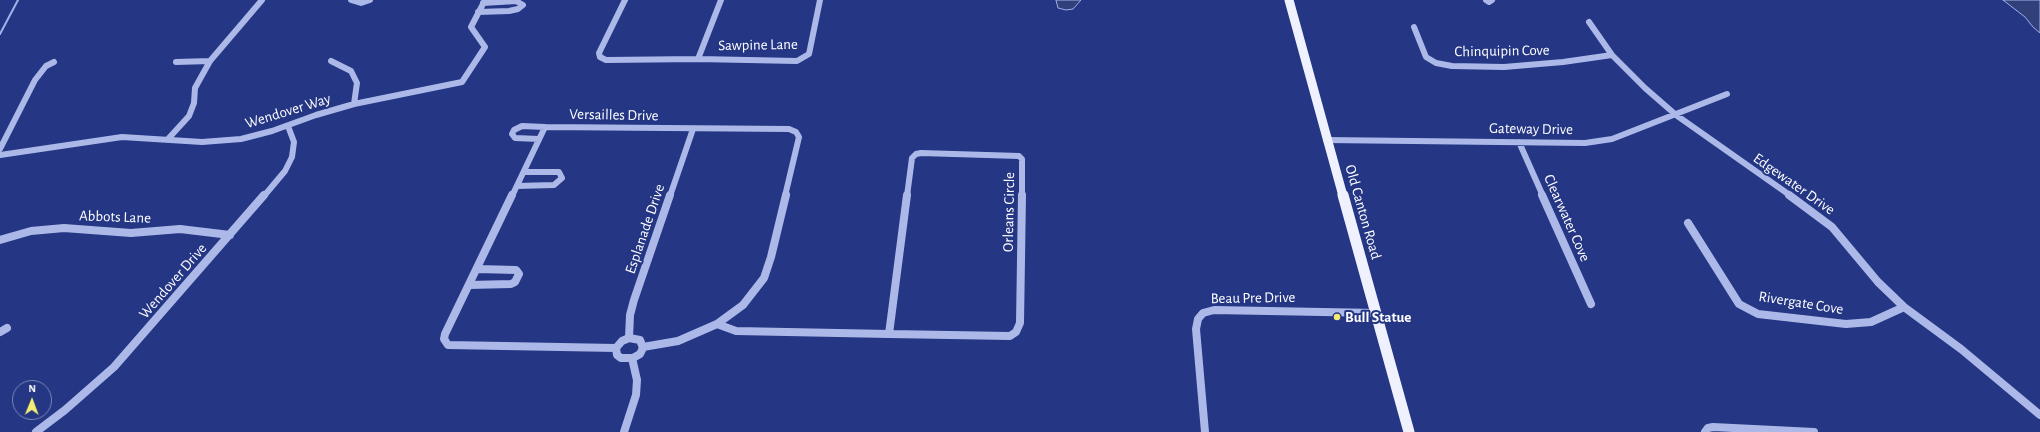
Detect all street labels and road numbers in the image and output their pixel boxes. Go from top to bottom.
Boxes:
street label: Sawpine Lane [718,35,798,55]
street label: Chinquipin Cove [1454,41,1550,61]
street label: Wendover Way [243,89,333,133]
street label: Versailles Drive [569,105,659,125]
street label: Gateway Drive [1489,119,1573,139]
street label: Edgewater Drive [1750,149,1838,219]
street label: Old Canton Road [1341,163,1385,261]
street label: Orleans Circle [999,172,1019,252]
street label: Clearwater Cove [1540,172,1594,264]
street label: Esplanade Drive [621,182,669,276]
street label: Abbots Lane [79,207,151,227]
street label: Wendover Drive [135,240,211,322]
street label: Rivergate Cove [1757,287,1845,319]
street label: Beau Pre Drive [1210,288,1296,308]

